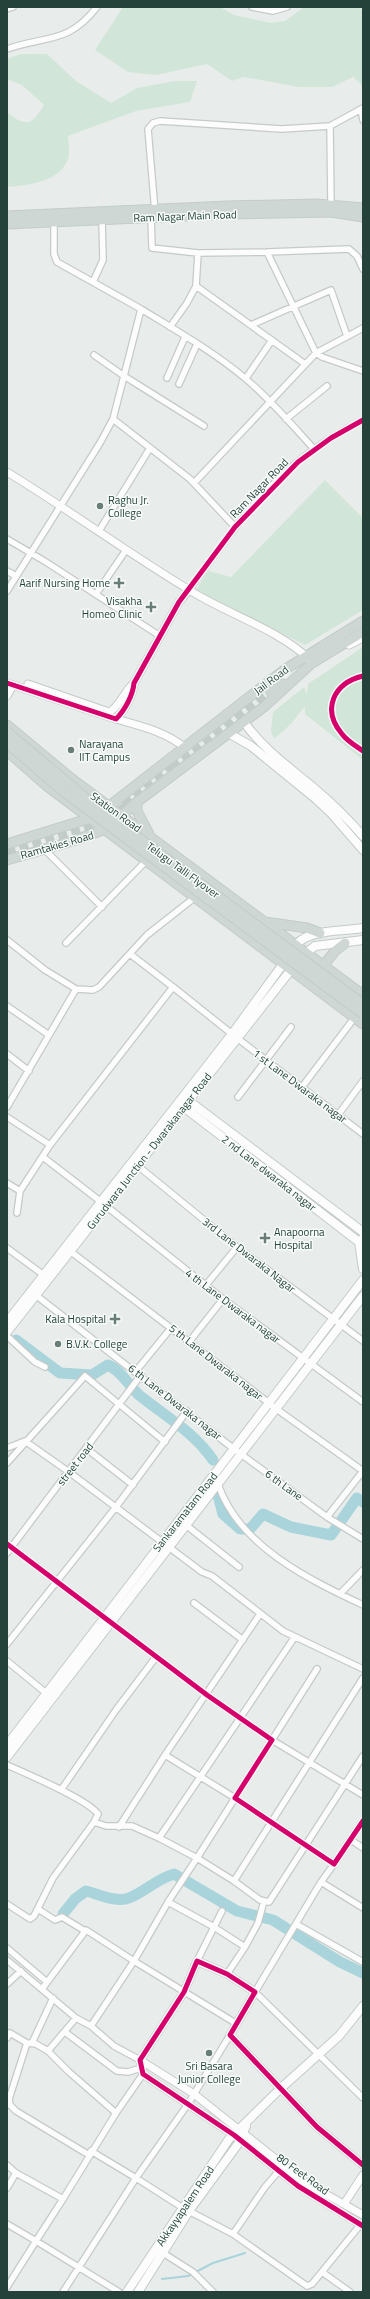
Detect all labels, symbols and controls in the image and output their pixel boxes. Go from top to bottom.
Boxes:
street label: Ram Nagar Main Road [133,206,237,226]
street label: Ram Nagar Road [226,454,292,522]
place label: Raghu Jr. College [108,492,149,521]
marker: Raghu Jr. College [95,501,105,511]
place label: Aarif Nursing Home [19,575,110,591]
marker: Aarif Nursing Home [113,577,125,589]
place label: Visakha Homeo Clinic [82,593,142,622]
marker: Visakha Homeo Clinic [145,601,157,613]
street label: Jail Road [250,662,292,698]
place label: Narayana IIT Campus [79,736,130,765]
marker: Narayana IIT Campus [66,745,76,755]
street label: Station Road [87,788,145,836]
street label: Ramtakies Road [19,827,96,863]
street label: Telugu Talli Flyover [143,838,223,902]
street label: 1 st Lane Dwaraka nagar [249,1045,351,1127]
street label: Gurudwara Junction - Dwarakanagar Road [83,1069,215,1233]
street label: 2 nd Lane dwaraka nagar [218,1131,320,1215]
street label: 3rd Lane Dwaraka Nagar [199,1214,299,1297]
place label: Anapoorna Hospital [274,1224,325,1253]
marker: Anapoorna Hospital [259,1232,271,1244]
street label: 4 th Lane Dwaraka nagar [182,1265,284,1347]
place label: Kala Hospital [45,1311,106,1327]
marker: Kala Hospital [109,1313,121,1325]
street label: 5 th Lane Dwaraka nagar [166,1320,266,1404]
place label: B.V.K. College [66,1336,128,1352]
marker: B.V.K. College [53,1339,63,1349]
street label: 6 th Lane Dwaraka nagar [125,1360,225,1444]
street label: street road [53,1439,97,1489]
street label: 6 th Lane [262,1466,306,1504]
street label: Sankaramatam Road [149,1469,221,1555]
marker: Sri Basara Junior College [204,2048,214,2058]
place label: Sri Basara Junior College [178,2058,241,2087]
street label: 80 Feet Road [273,2149,333,2199]
street label: Akkayyapalem Road [152,2163,218,2249]

